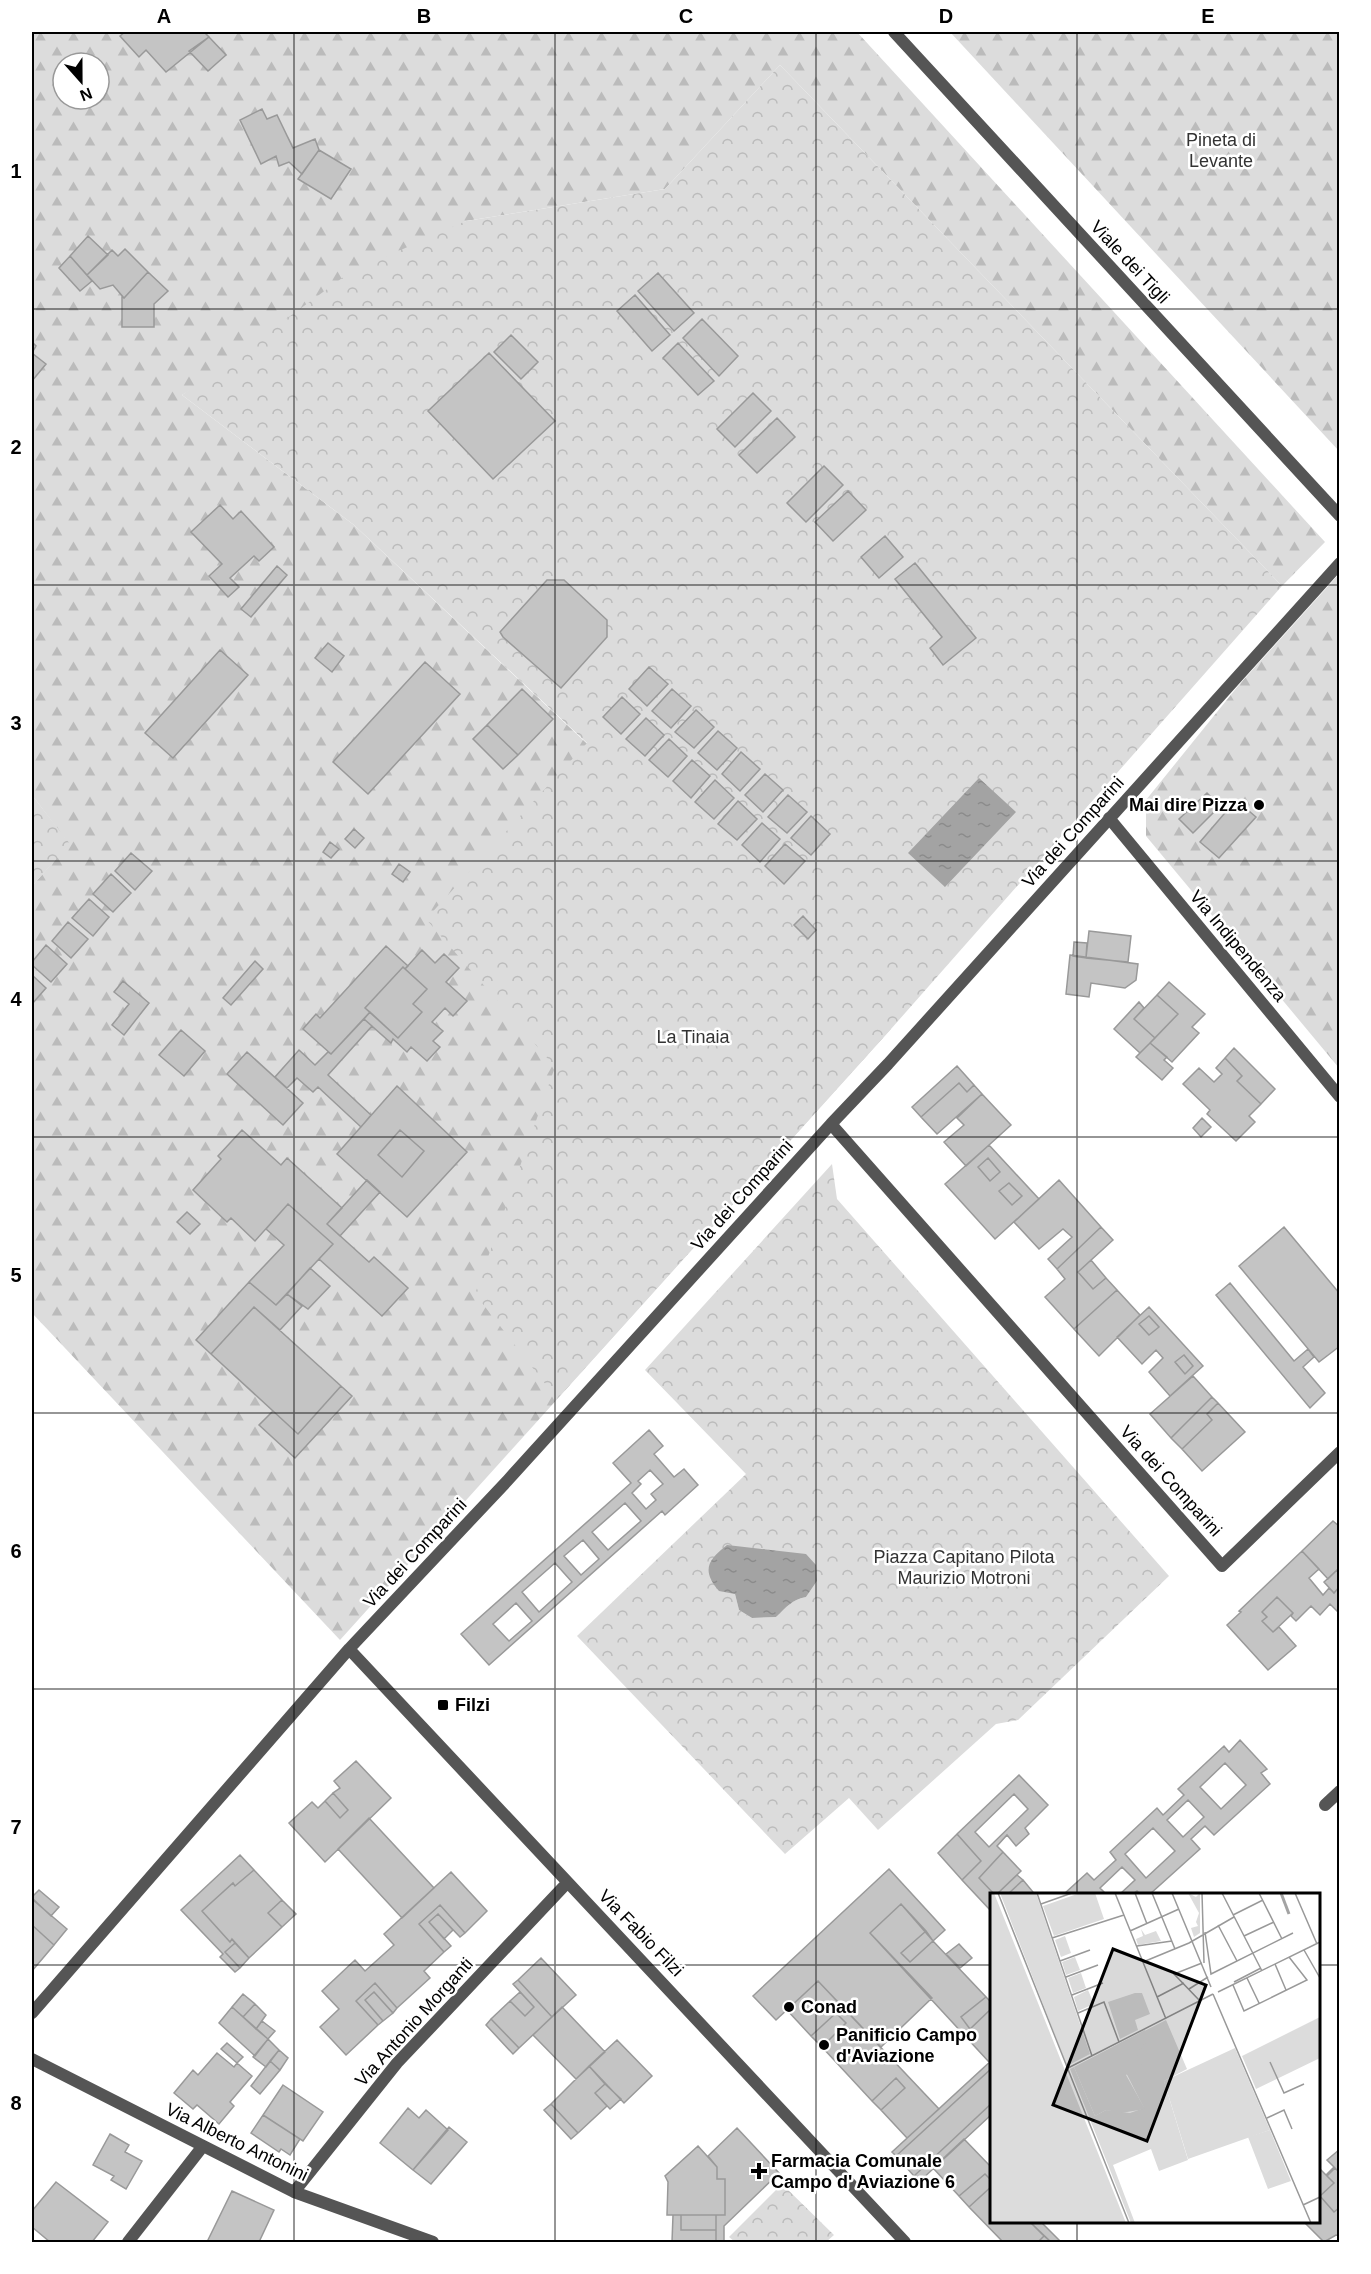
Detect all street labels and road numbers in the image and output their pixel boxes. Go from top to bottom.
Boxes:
street label: Viale dei Tigli [1087,217,1173,307]
street label: Via dei Comparini [1018,773,1128,891]
street label: Via Indipendenza [1186,886,1291,1006]
street label: Via dei Comparini [687,1136,797,1254]
street label: Via dei Comparini [1116,1422,1226,1540]
street label: Via dei Comparini [359,1494,471,1612]
street label: Via Fabio Filzi [595,1886,687,1980]
street label: Via Antonio Morganti [351,1954,477,2090]
street label: Via Alberto Antonini [163,2099,311,2185]

